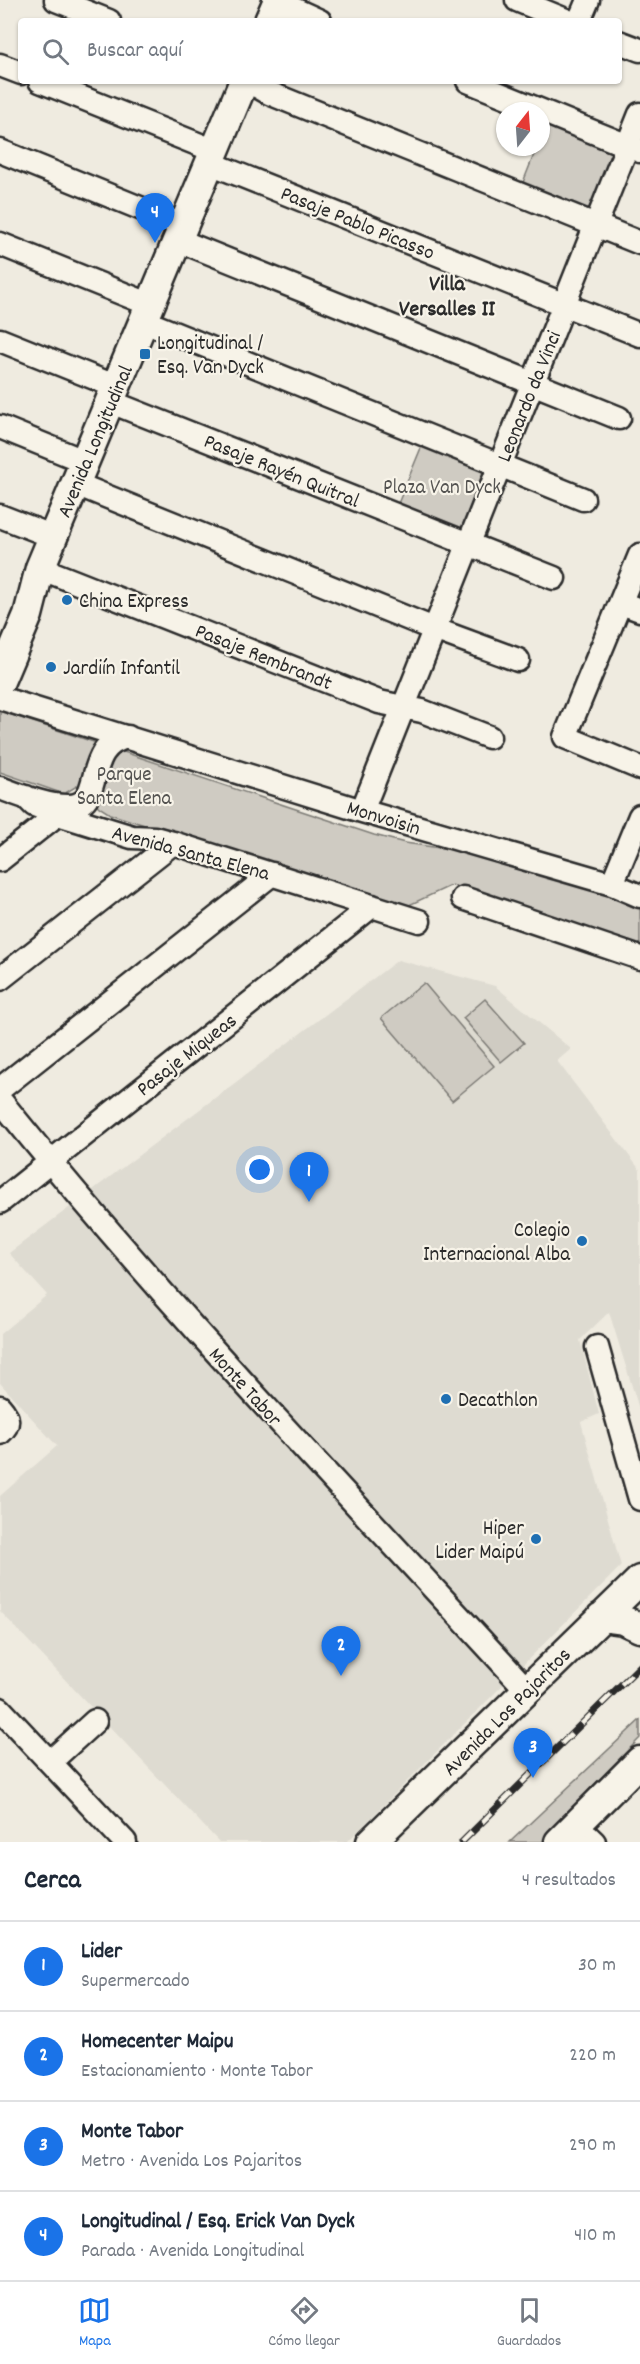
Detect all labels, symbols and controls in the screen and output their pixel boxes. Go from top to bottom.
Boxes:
search box [18,18,622,84]
icon: search [39,35,72,68]
text: Buscar aquí [87,36,182,67]
north arrow [496,102,550,156]
street label: Pasaje Pablo Picasso [275,180,439,269]
pin: 4 [136,194,174,243]
district label: Villa Versalles II [399,270,495,326]
street label: Leonardo da Vinci [491,327,571,467]
place label: Longitudinal / Esq. Van Dyck [157,330,264,384]
marker: Longitudinal / Esq. Van Dyck [138,347,152,361]
street label: Avenida Longitudinal [51,361,142,523]
street label: Pasaje Rayén Quitral [199,428,363,518]
park label: Plaza Van Dyck [383,474,501,504]
place label: China Express [79,588,189,618]
marker: China Express [60,593,74,607]
street label: Pasaje Rembrandt [190,618,336,700]
place label: Jardiín Infantil [63,655,180,685]
marker: Jardiín Infantil [44,660,58,674]
park label: Parque Santa Elena [77,761,172,815]
street label: Monvoisin [343,794,424,845]
street label: Avenida Santa Elena [108,819,273,891]
street label: Pasaje Miqueas [131,1008,244,1105]
pin: 1 [290,1152,328,1202]
your location [245,1155,274,1184]
place label: Colegio Internacional Alba [423,1217,571,1271]
marker: Colegio Internacional Alba [575,1234,589,1248]
street label: Monte Tabor [200,1342,288,1434]
place label: Decathlon [458,1387,538,1417]
marker: Decathlon [439,1392,453,1406]
place label: Hiper Lider Maipú [435,1515,524,1569]
marker: Hiper Lider Maipú [529,1532,543,1546]
pin: 2 [322,1626,360,1676]
street label: Avenida Los Pajaritos [437,1642,579,1784]
pin: 3 [514,1728,552,1778]
text: Cerca [24,1863,81,1900]
text: 4 resultados [522,1867,616,1895]
text: Lider [81,1937,122,1968]
text: 1 [41,1952,46,1980]
text: 30 m [578,1952,616,1980]
text: Supermercado [81,1968,190,1996]
text: Homecenter Maipu [81,2027,233,2058]
text: 2 [39,2042,48,2070]
text: 220 m [569,2042,616,2070]
text: Estacionamiento · Monte Tabor [81,2058,313,2086]
text: Monte Tabor [81,2117,183,2148]
text: 3 [39,2132,48,2160]
text: 290 m [569,2132,616,2160]
text: Metro · Avenida Los Pajaritos [81,2148,302,2176]
text: Longitudinal / Esq. Erick Van Dyck [81,2207,355,2238]
text: 4 [39,2222,48,2250]
text: 410 m [574,2222,616,2250]
text: Parada · Avenida Longitudinal [81,2238,304,2266]
tab: Mapa [78,2294,111,2353]
tab: Cómo llegar [268,2294,340,2353]
tab: Guardados [497,2294,562,2353]

